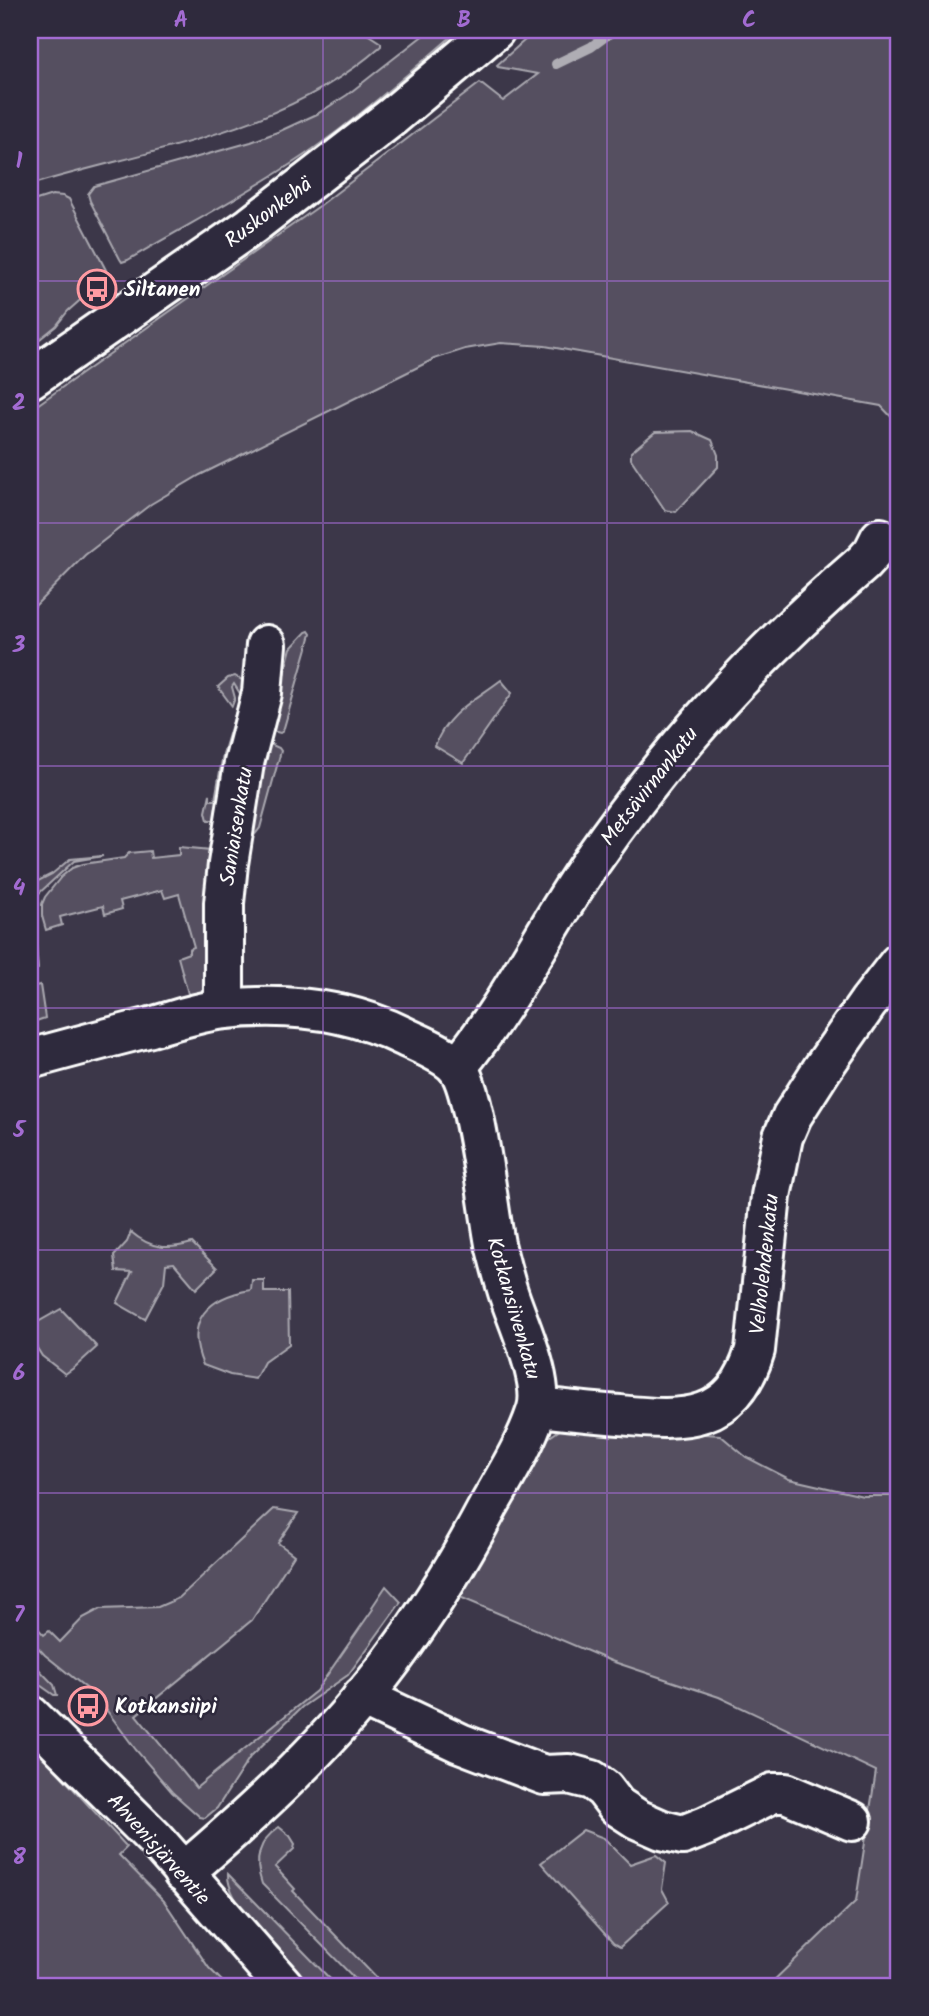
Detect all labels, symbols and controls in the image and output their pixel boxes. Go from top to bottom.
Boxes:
text: A [174,3,188,39]
text: B [457,3,471,39]
text: C [742,3,756,39]
text: 1 [16,144,23,180]
street label: Ruskonkehä [218,169,321,257]
bus stop icon: Siltanen [76,268,118,310]
place label: Siltanen [124,274,200,307]
text: 2 [12,386,26,422]
text: 3 [12,628,26,664]
street label: Metsävirnankatu [593,720,708,854]
street label: Saniaisenkatu [212,765,263,888]
text: 4 [13,871,26,907]
text: 5 [12,1113,27,1149]
street label: Velholehdenkatu [742,1192,789,1336]
street label: Kotkansiivenkatu [476,1233,549,1384]
text: 6 [13,1356,25,1392]
text: 7 [14,1598,26,1634]
bus stop icon: Kotkansiipi [67,1685,109,1727]
place label: Kotkansiipi [115,1691,217,1724]
street label: Ahvenisjärventie [98,1786,218,1914]
text: 8 [12,1840,26,1876]

